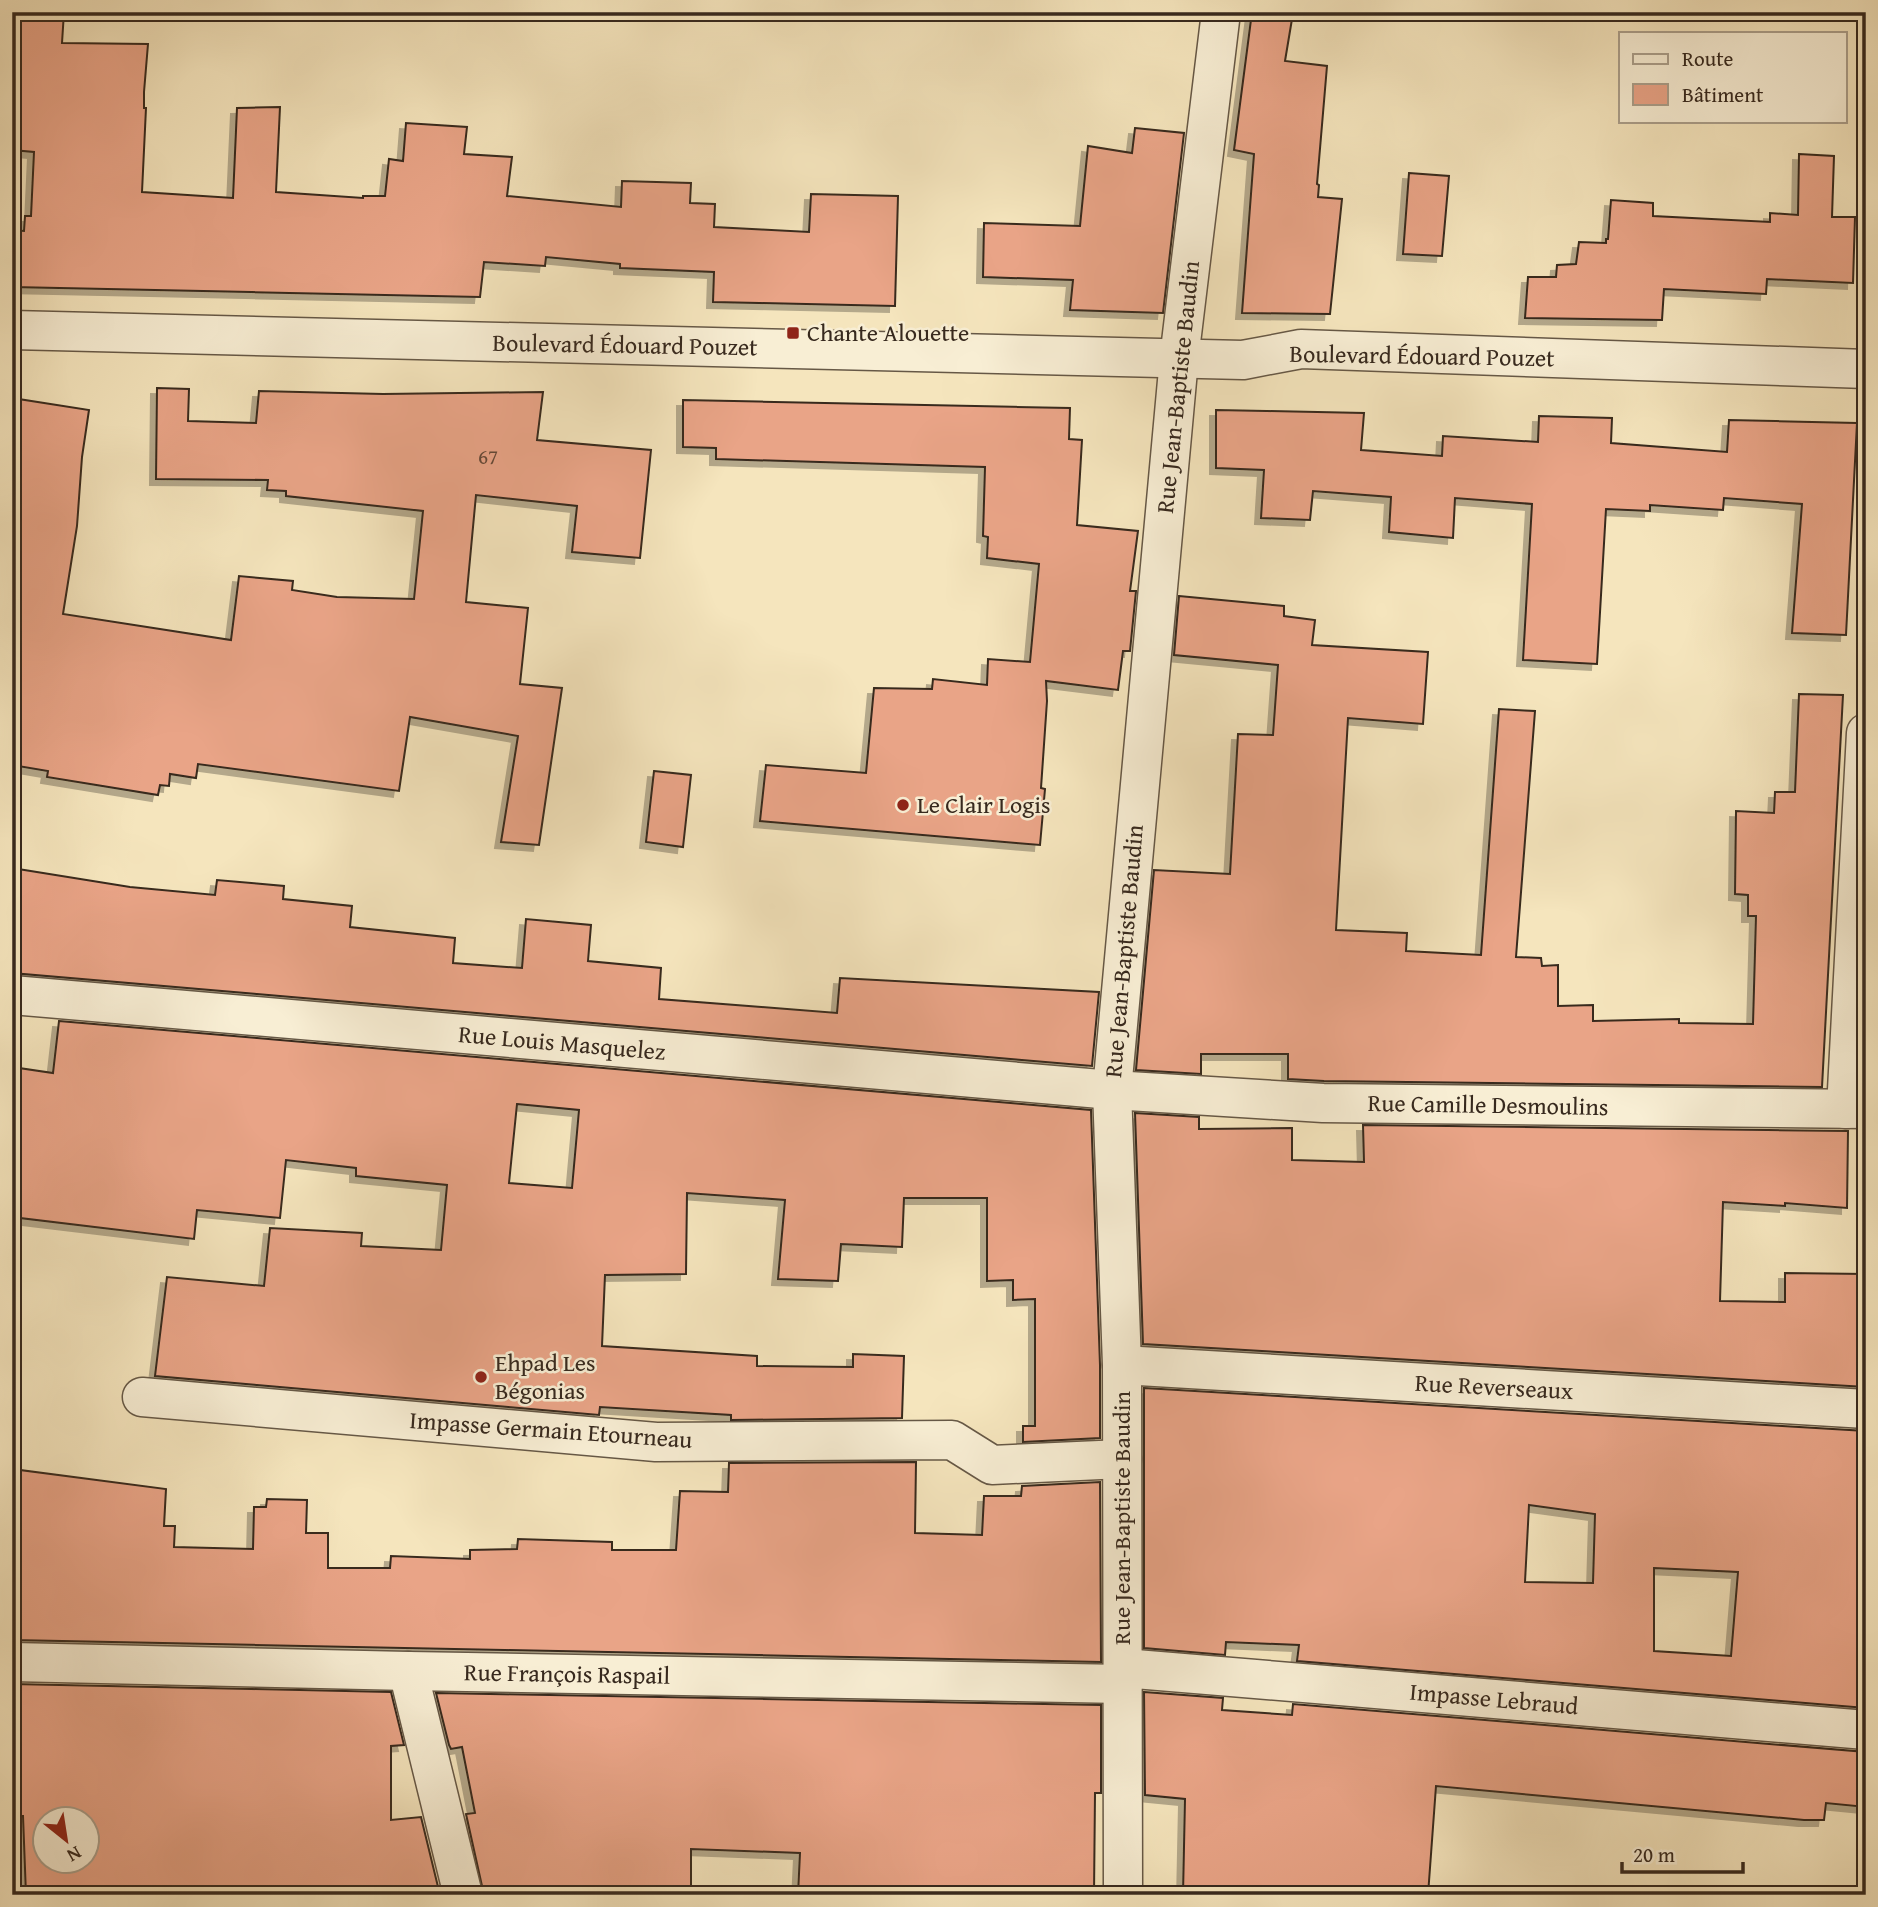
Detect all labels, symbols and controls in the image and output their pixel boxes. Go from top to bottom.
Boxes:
legend [1619,32,1846,122]
text: Route [1682,43,1734,74]
text: Bâtiment [1682,79,1764,110]
street label: Rue Jean-Baptiste Baudin [1147,258,1208,515]
place label: Chante Alouette [807,315,969,350]
street label: Boulevard Édouard Pouzet [492,325,758,364]
marker: Chante Alouette [785,325,801,341]
street label: Boulevard Édouard Pouzet [1289,336,1555,375]
house number: 67 [478,441,498,472]
place label: Le Clair Logis [917,787,1050,822]
marker: Le Clair Logis [895,797,911,813]
street label: Rue Jean-Baptiste Baudin [1095,822,1152,1079]
street label: Rue Louis Masquelez [457,1016,667,1069]
street label: Rue Camille Desmoulins [1367,1085,1609,1124]
place label: Ehpad Les Bégonias [495,1345,596,1408]
street label: Rue Reverseaux [1414,1365,1575,1408]
marker: Ehpad Les Bégonias [473,1369,489,1385]
street label: Rue Jean-Baptiste Baudin [1104,1391,1139,1645]
street label: Impasse Germain Etourneau [408,1402,694,1457]
street label: Rue François Raspail [464,1654,671,1693]
street label: Impasse Lebraud [1408,1674,1580,1723]
north arrow [32,1806,102,1876]
scale bar [1622,1830,1743,1874]
text: N [62,1839,87,1870]
text: 20 m [1633,1839,1675,1870]

